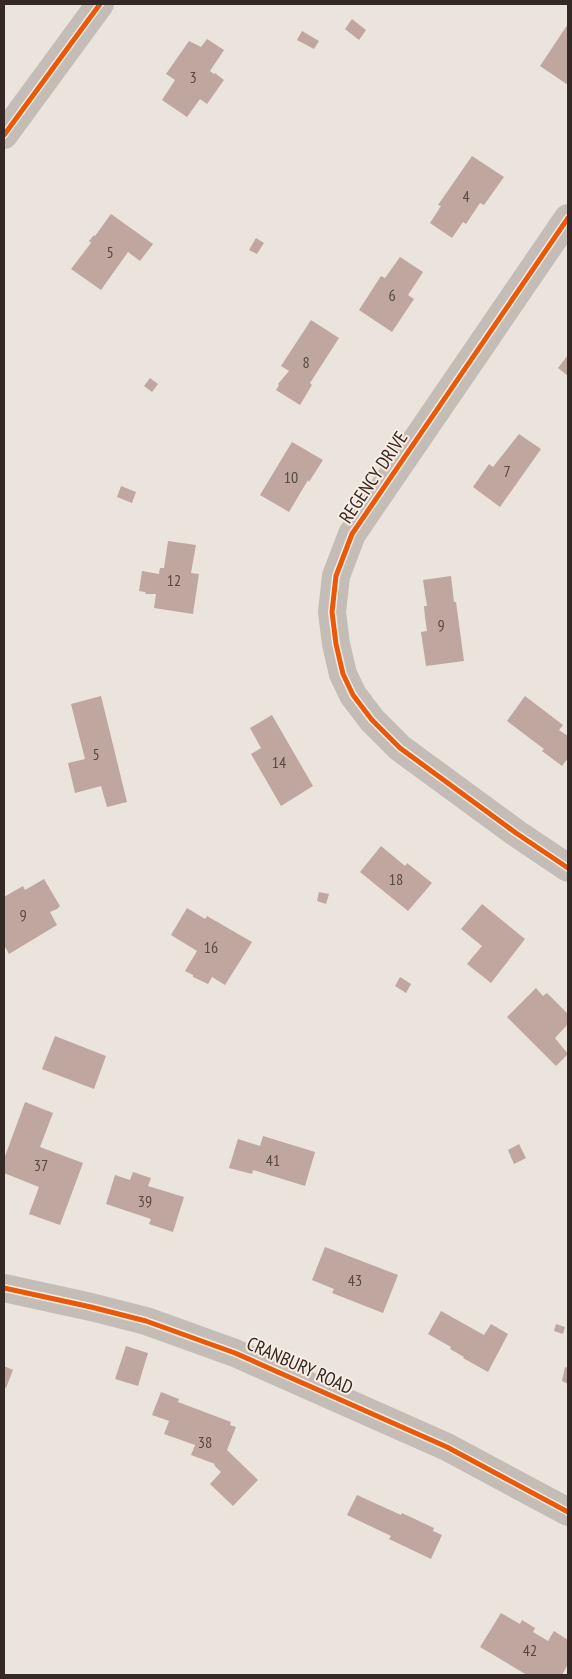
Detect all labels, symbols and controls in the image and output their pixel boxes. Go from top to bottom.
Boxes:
house number: 3 [189,67,197,87]
house number: 4 [462,186,470,206]
house number: 5 [106,242,114,262]
house number: 6 [388,285,396,305]
house number: 8 [302,352,310,372]
street label: REGENCY DRIVE [333,426,413,528]
house number: 7 [503,461,511,481]
house number: 10 [284,467,298,487]
house number: 12 [167,570,181,590]
house number: 9 [437,615,445,635]
house number: 5 [92,744,100,764]
house number: 14 [272,752,286,772]
house number: 18 [389,869,403,889]
house number: 9 [19,905,27,925]
house number: 16 [204,937,218,957]
house number: 41 [266,1150,280,1170]
house number: 37 [34,1155,48,1175]
house number: 39 [138,1191,152,1211]
house number: 43 [348,1270,362,1290]
street label: CRANBURY ROAD [243,1331,357,1399]
house number: 38 [198,1432,212,1452]
house number: 42 [523,1640,537,1660]

